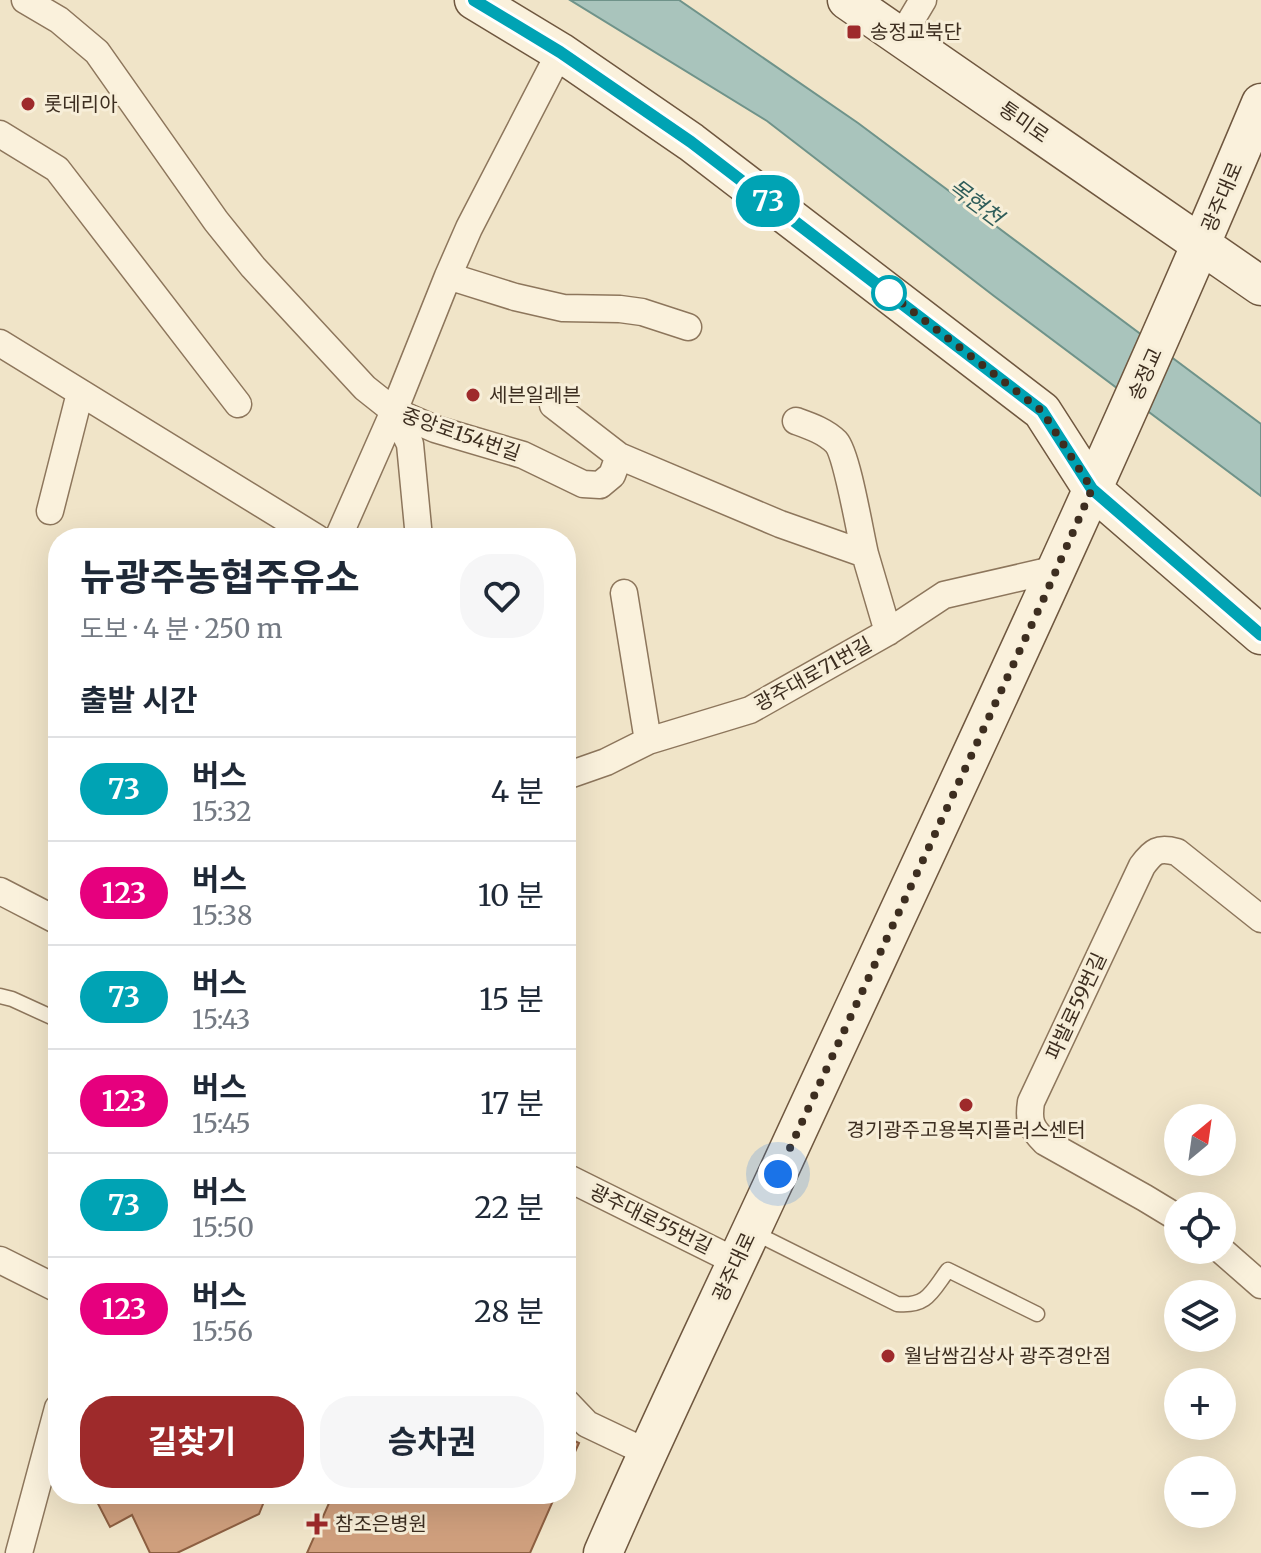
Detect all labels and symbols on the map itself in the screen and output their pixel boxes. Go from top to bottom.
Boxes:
place label: 송정교북단 [870,19,962,44]
marker: 송정교북단 [845,23,863,41]
place label: 롯데리아 [44,91,118,116]
marker: 롯데리아 [19,95,37,113]
street label: 통미로 [995,96,1054,148]
street label: 광주대로 [1196,158,1247,236]
water label: 목현천 [943,173,1011,233]
line badge: 73 [732,175,804,227]
unlabelled marker [872,276,906,310]
street label: 송정교 [1122,343,1167,404]
place label: 세븐일레븐 [489,382,581,407]
marker: 세븐일레븐 [464,386,482,404]
street label: 중앙로154번길 [398,402,524,466]
street label: 광주대로71번길 [750,631,876,716]
street label: 파발로59번길 [1040,948,1111,1063]
marker: 경기광주고용복지플러스센터 [957,1096,975,1114]
north arrow [1164,1104,1236,1176]
place label: 경기광주고용복지플러스센터 [846,1117,1086,1142]
your location [758,1154,798,1194]
street label: 광주대로55번길 [586,1178,716,1259]
street label: 광주대로 [707,1228,760,1305]
place label: 월남쌈김상사 광주경안점 [904,1343,1111,1368]
marker: 월남쌈김상사 광주경안점 [879,1347,897,1365]
place label: 참조은병원 [335,1511,427,1536]
marker: 참조은병원 [306,1513,328,1535]

